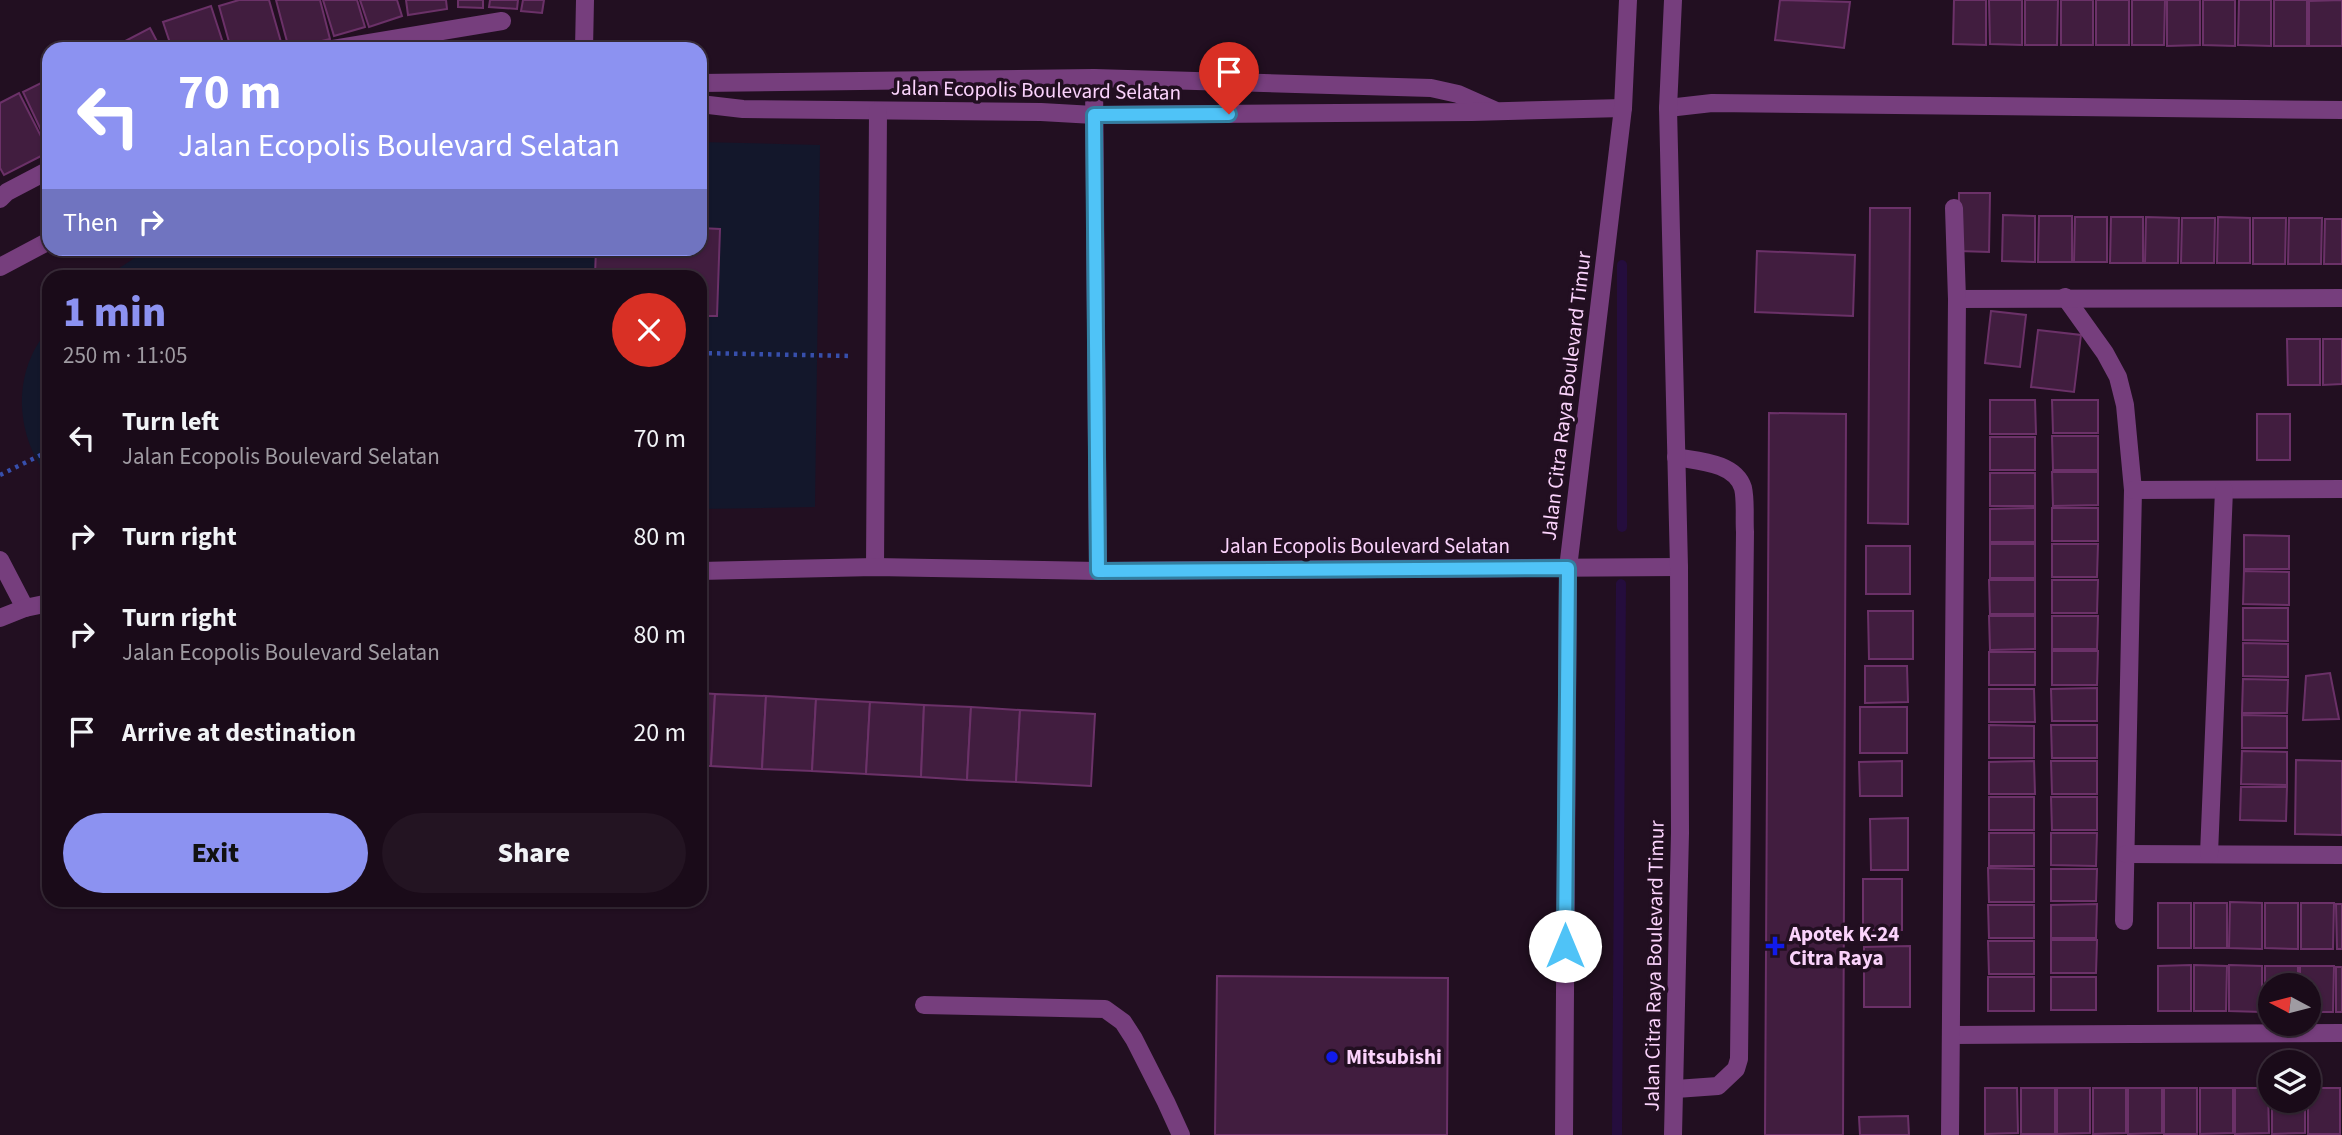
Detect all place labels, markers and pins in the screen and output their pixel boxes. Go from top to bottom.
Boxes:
pin [1199,42,1259,114]
place label: Apotek K-24 Citra Raya [1788,919,1899,973]
marker: Apotek K-24 Citra Raya [1767,938,1783,954]
place label: Mitsubishi [1346,1042,1442,1072]
marker: Mitsubishi [1324,1049,1340,1065]

